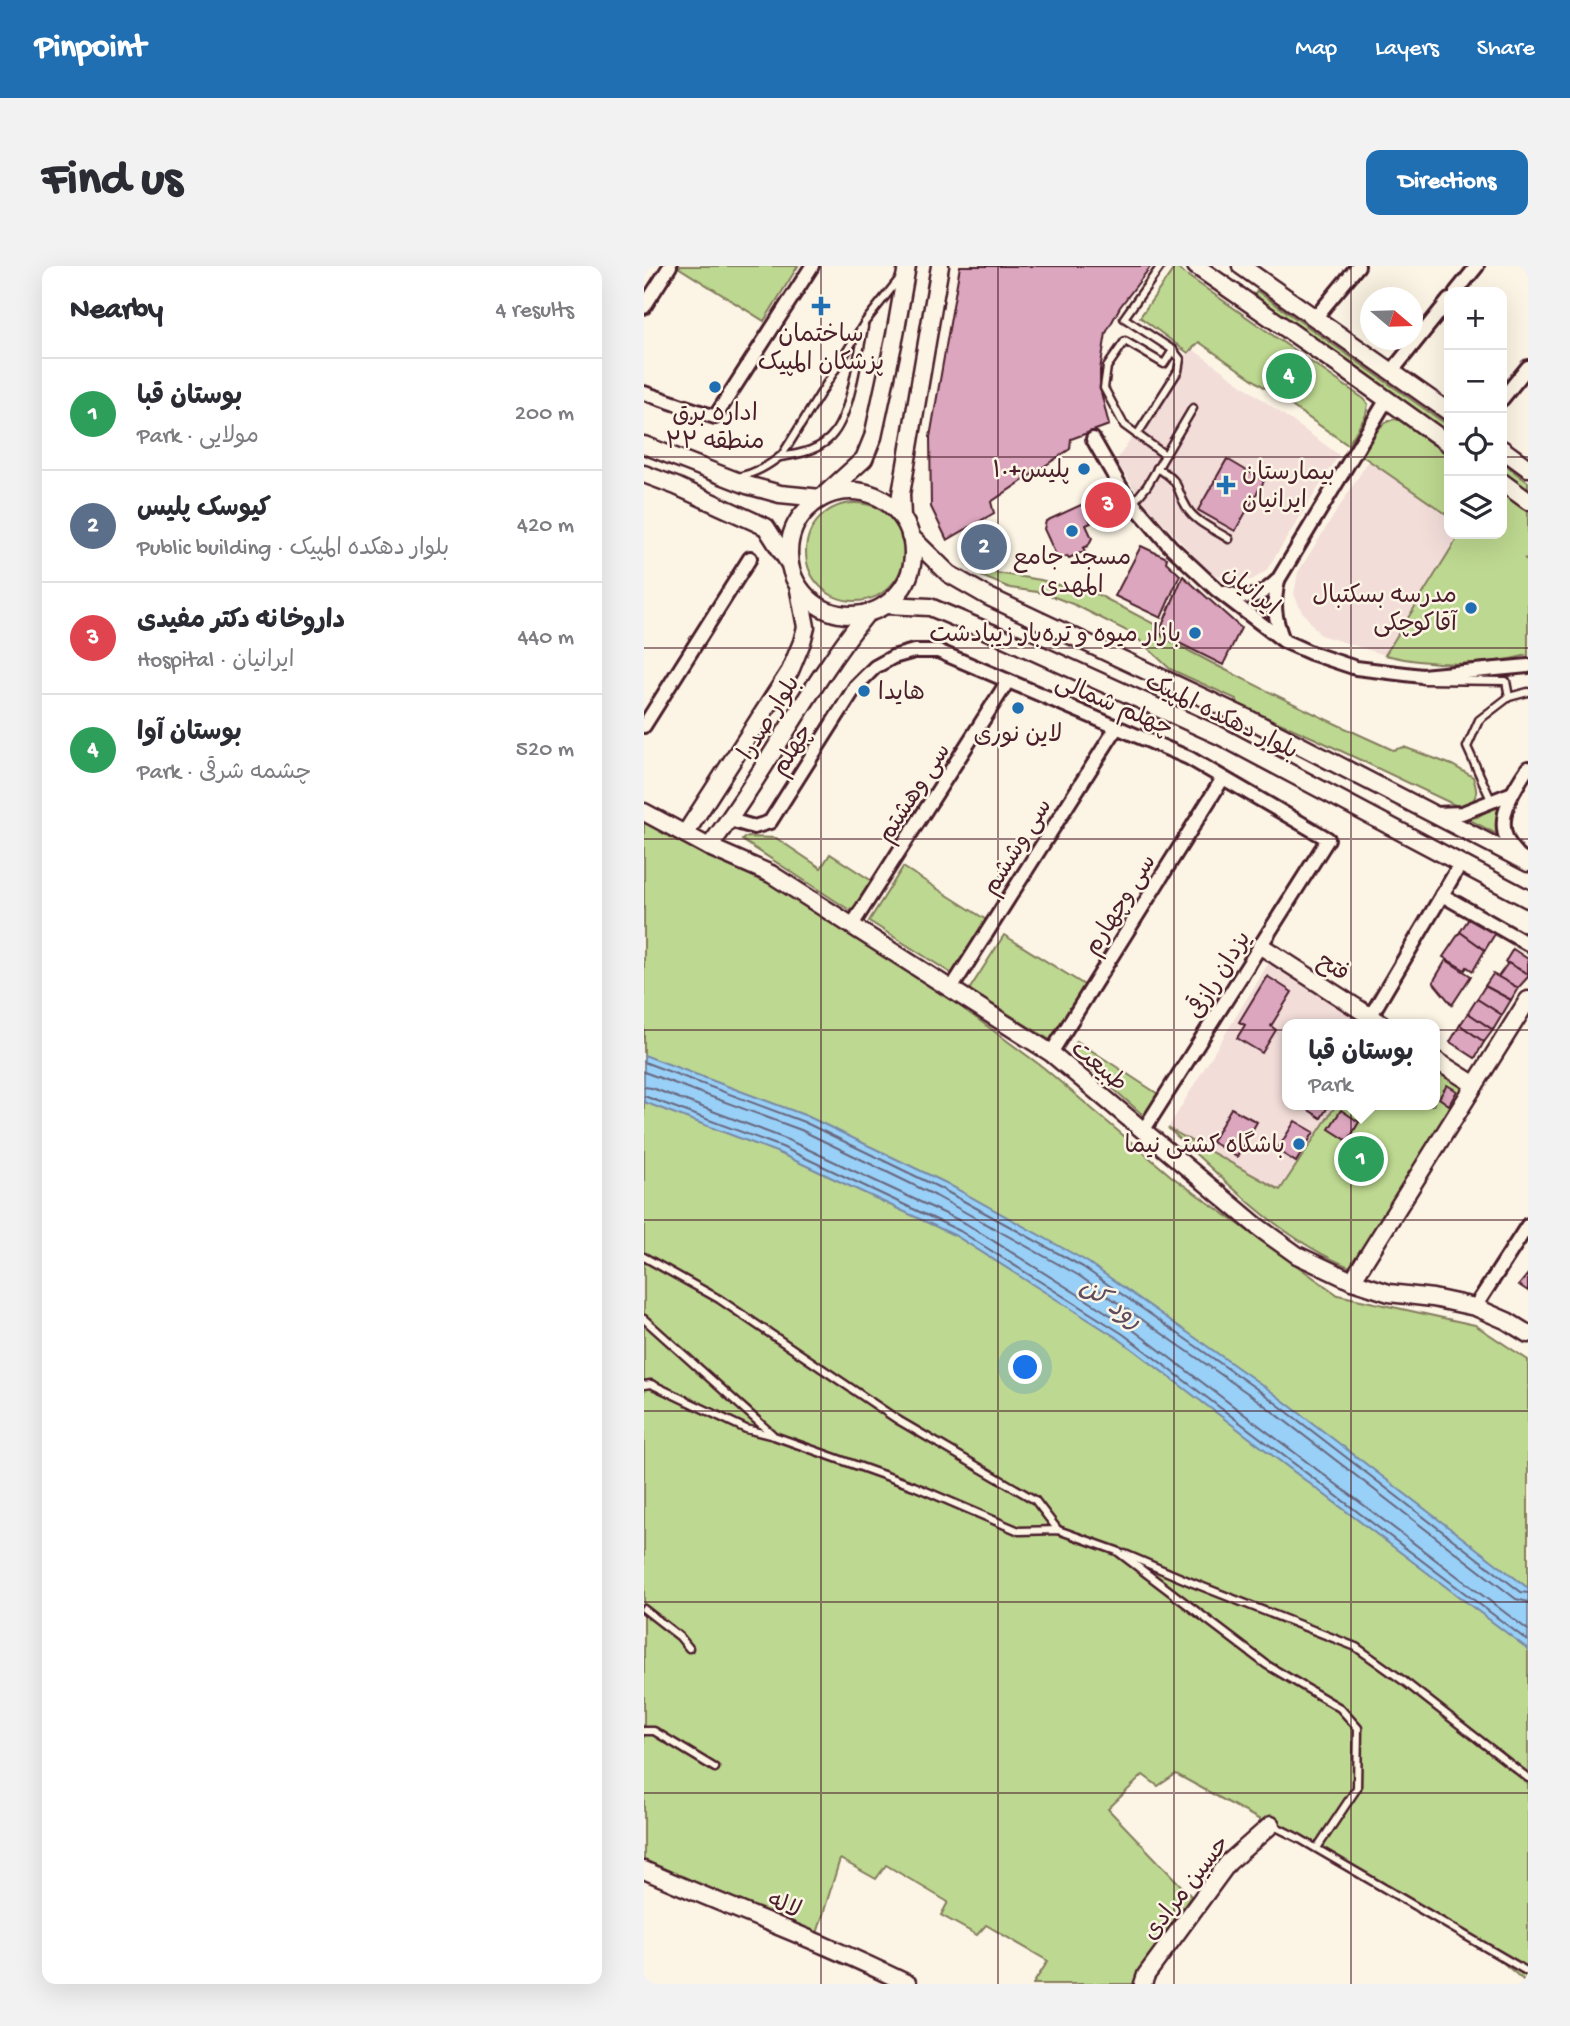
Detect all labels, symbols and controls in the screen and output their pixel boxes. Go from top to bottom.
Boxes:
text: Pinpoint [35,30,146,68]
text: Map [1295,35,1337,64]
text: Layers [1375,35,1439,64]
text: Share [1477,35,1535,64]
button: Directions [1366,150,1528,215]
text: Find us [42,153,182,211]
north arrow [1360,287,1423,350]
map controls [1444,287,1507,539]
button: + [1444,287,1507,350]
text: Nearby [70,294,163,329]
marker: ساختمان پزشکان المپیک [811,296,831,316]
text: 4 results [495,298,574,325]
place label: ساختمان پزشکان المپیک [758,322,884,379]
pin: 4 [1266,350,1312,402]
button: − [1444,350,1507,413]
marker: اداره برق منطقه ۲۲ [707,379,723,395]
text: بوستان قبا [137,383,242,414]
text: 1 [88,401,98,428]
text: 200 m [515,401,574,428]
place label: اداره برق منطقه ۲۲ [666,401,764,458]
button: locate [1444,413,1507,476]
text: Park · مولایی [137,424,259,451]
place label: پلیس+۱۰ [992,458,1070,487]
place label: بیمارستان ایرانیان [1242,460,1335,517]
marker: پلیس+۱۰ [1076,461,1092,477]
marker: بیمارستان ایرانیان [1216,475,1236,495]
button: layers [1444,476,1507,539]
pin: 3 [1085,479,1131,531]
text: کیوسک پلیس [137,495,271,526]
text: 2 [87,513,99,540]
text: 420 m [517,513,574,540]
pin: 2 [961,521,1007,573]
marker: مسجد جامع المهدی [1064,523,1080,539]
text: Public building · بلوار دهکده المپیک [137,536,449,563]
place label: مسجد جامع المهدی [1013,545,1131,602]
street label: ایرانیان [1215,560,1284,623]
place label: مدرسه بسکتبال آقاکوچکی [1312,583,1458,640]
marker: مدرسه بسکتبال آقاکوچکی [1463,600,1479,616]
text: داروخانه دکتر مفیدی [137,607,345,638]
place label: بازار میوه و تره‌بار زیبادشت [929,622,1181,651]
text: 3 [87,625,99,652]
text: 440 m [517,625,574,652]
marker: بازار میوه و تره‌بار زیبادشت [1187,625,1203,641]
text: Hospital · ایرانیان [137,648,294,675]
street label: چهلم شمالی [1050,669,1177,745]
street label: بلوار دهکده المپیک [1139,669,1302,768]
street label: بلوار صدرا [734,671,808,766]
place label: هایدا [878,680,925,709]
marker: هایدا [856,683,872,699]
marker: لاین نوری [1010,700,1026,716]
text: بوستان آوا [137,719,242,750]
street label: چهلم [767,719,821,782]
place label: لاین نوری [973,722,1063,751]
text: 4 [88,737,98,764]
text: 520 m [516,737,574,764]
street label: سی وهشتم [873,739,959,849]
text: Park · چشمه شرقی [137,760,311,787]
street label: سی وششم [978,794,1060,902]
street label: سی وچهارم [1079,850,1164,962]
street label: یزدان رازقی [1179,924,1259,1025]
street label: فتح [1311,948,1353,990]
popup [1282,1019,1440,1110]
street label: طبیعت [1063,1036,1132,1100]
text: بوستان قبا [1308,1039,1414,1070]
text: Park [1308,1073,1352,1100]
place label: باشگاه کشتی نیما [1124,1130,1285,1162]
pin: 1 [1338,1133,1384,1185]
marker: باشگاه کشتی نیما [1291,1136,1307,1152]
water label: رود کن [1072,1272,1147,1338]
your location [1008,1350,1042,1384]
street label: حسین مرادی [1138,1831,1238,1948]
street label: لاله [762,1887,805,1927]

